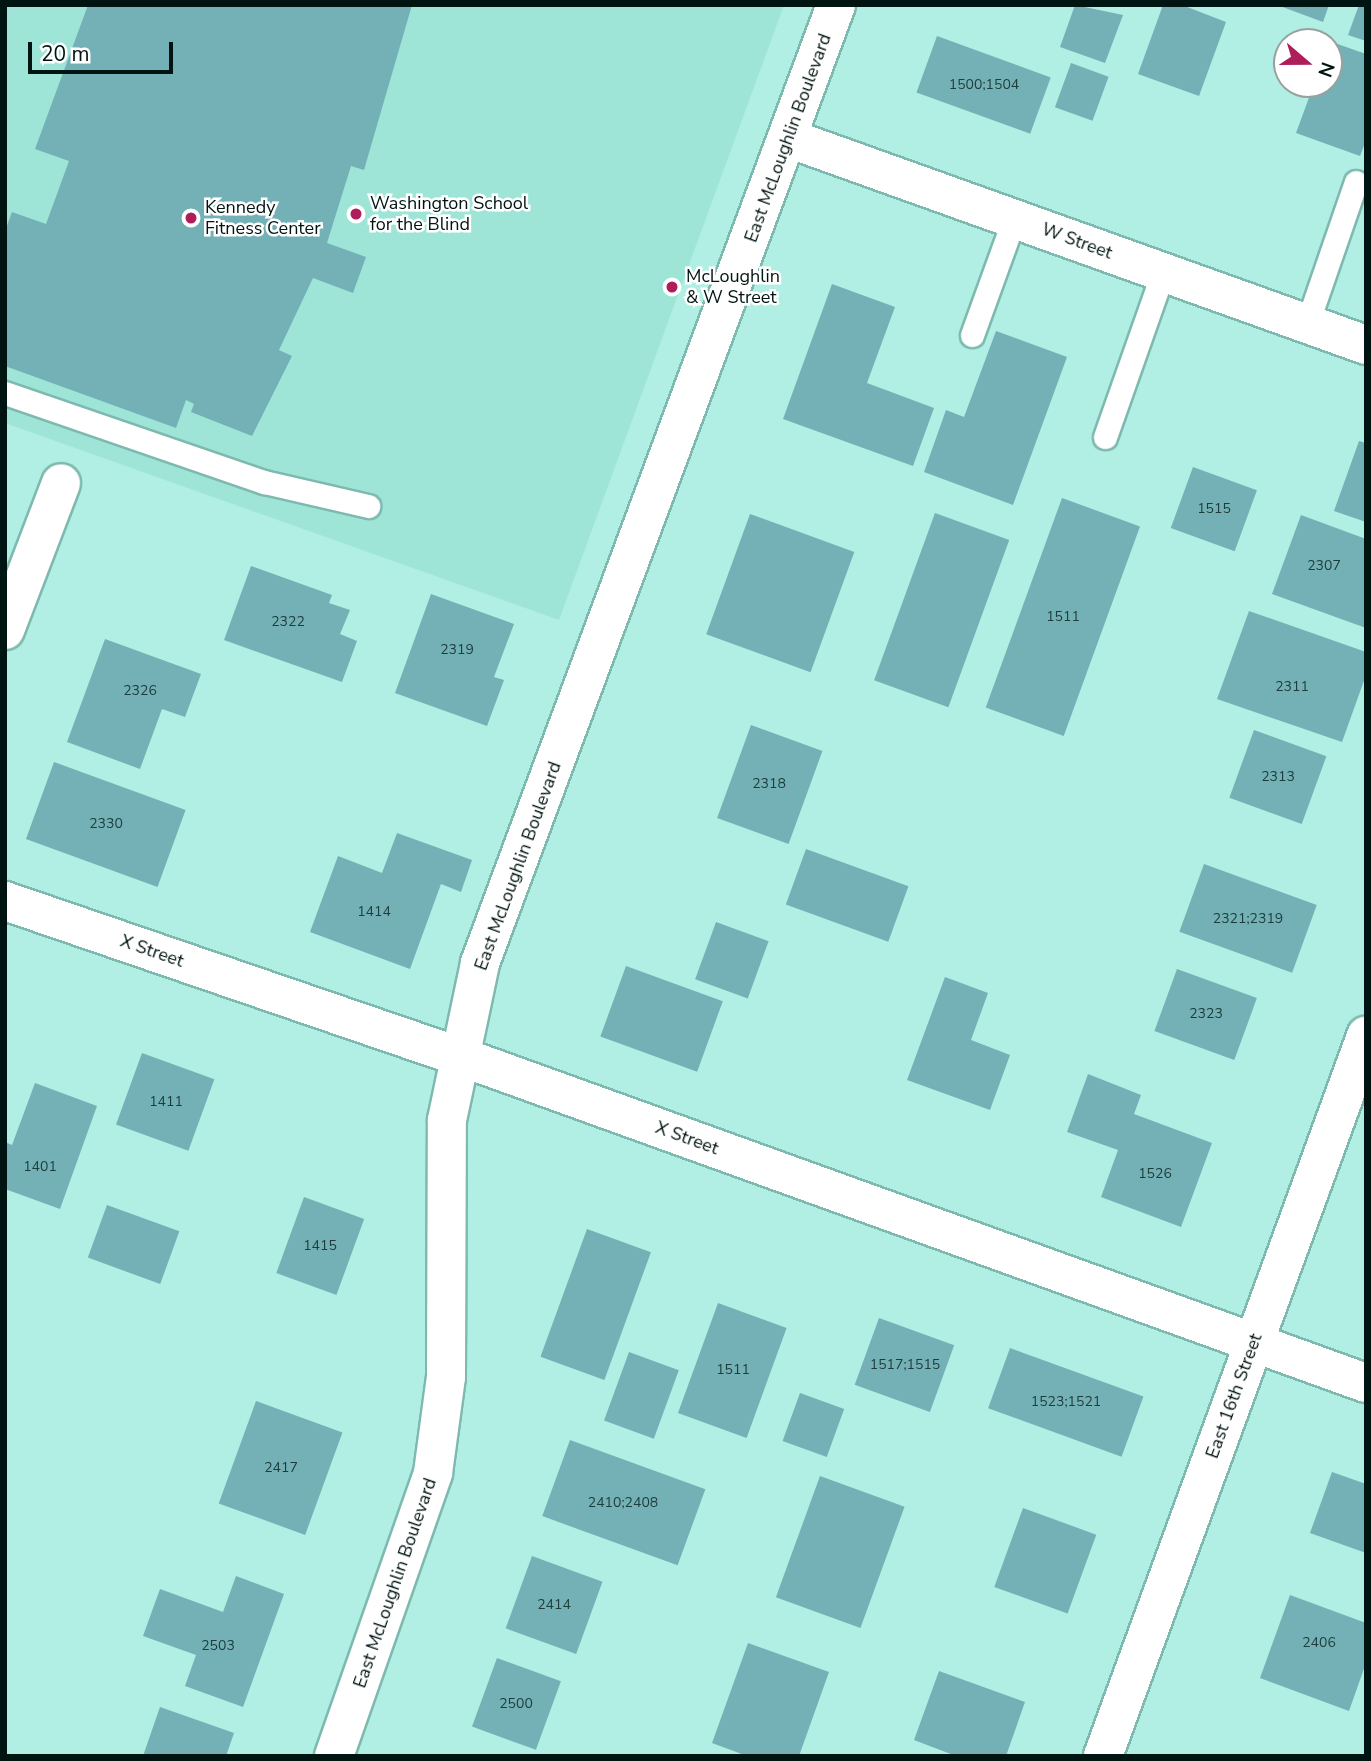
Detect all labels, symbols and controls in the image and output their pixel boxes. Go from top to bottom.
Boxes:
scale bar [32,28,177,72]
north arrow [1273,28,1343,98]
street label: East McLoughlin Boulevard [740,31,836,245]
text: 20 m [41,40,90,68]
text: N [1311,58,1341,81]
house number: 1500;1504 [949,77,1019,93]
place label: Washington School for the Blind [370,193,528,235]
place label: Kennedy Fitness Center [205,197,321,240]
marker: Washington School for the Blind [348,206,364,222]
marker: Kennedy Fitness Center [183,210,199,226]
street label: W Street [1039,218,1115,264]
place label: McLoughlin & W Street [686,266,780,308]
marker: McLoughlin & W Street [664,279,680,295]
house number: 1515 [1197,501,1231,517]
house number: 2307 [1307,558,1341,574]
house number: 1511 [1046,609,1080,625]
house number: 2322 [271,614,305,630]
house number: 2319 [440,642,474,658]
house number: 2311 [1275,679,1309,695]
house number: 2326 [123,683,157,699]
street label: East McLoughlin Boulevard [470,759,566,973]
house number: 2313 [1261,769,1295,785]
house number: 2318 [752,776,786,792]
house number: 2330 [89,816,123,832]
house number: 1414 [357,904,391,920]
house number: 2321;2319 [1213,911,1283,927]
street label: X Street [118,930,186,972]
house number: 2323 [1189,1006,1223,1022]
house number: 1411 [149,1094,183,1110]
street label: X Street [653,1117,721,1159]
house number: 1401 [23,1159,57,1175]
house number: 1526 [1138,1166,1172,1182]
house number: 1415 [303,1238,337,1254]
street label: East 16th Street [1201,1331,1267,1461]
house number: 1517;1515 [870,1357,940,1373]
house number: 1511 [716,1362,750,1378]
house number: 1523;1521 [1031,1394,1101,1410]
house number: 2417 [264,1460,298,1476]
street label: East McLoughlin Boulevard [349,1475,441,1691]
house number: 2410;2408 [588,1495,658,1511]
house number: 2414 [537,1597,571,1613]
house number: 2406 [1302,1635,1336,1651]
house number: 2503 [201,1638,235,1654]
house number: 2500 [499,1696,533,1712]

